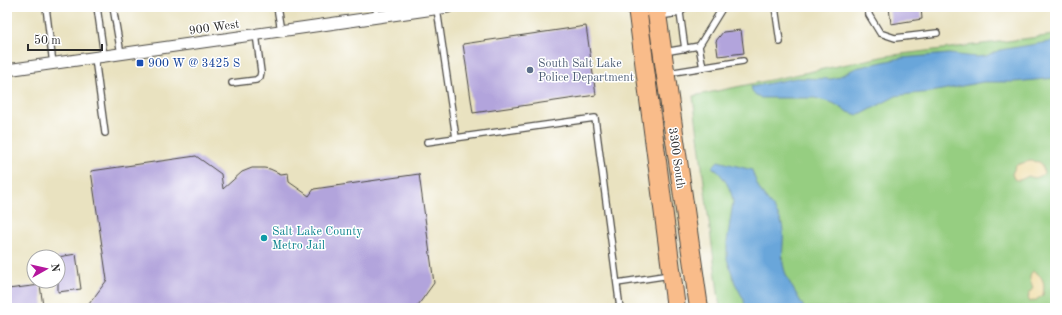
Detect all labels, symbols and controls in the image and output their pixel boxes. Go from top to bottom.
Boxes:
street label: 900 West [188,19,240,37]
scale bar [28,26,102,52]
text: 50 m [34,34,61,47]
place label: 900 W @ 3425 S [148,57,240,70]
marker: 900 W @ 3425 S [135,58,145,68]
place label: South Salt Lake Police Department [538,58,634,84]
marker: South Salt Lake Police Department [525,65,535,75]
street label: 3300 South [666,127,686,190]
place label: Salt Lake County Metro Jail [272,226,363,252]
marker: Salt Lake County Metro Jail [259,233,269,243]
north arrow [26,249,66,289]
text: N [48,263,61,273]

